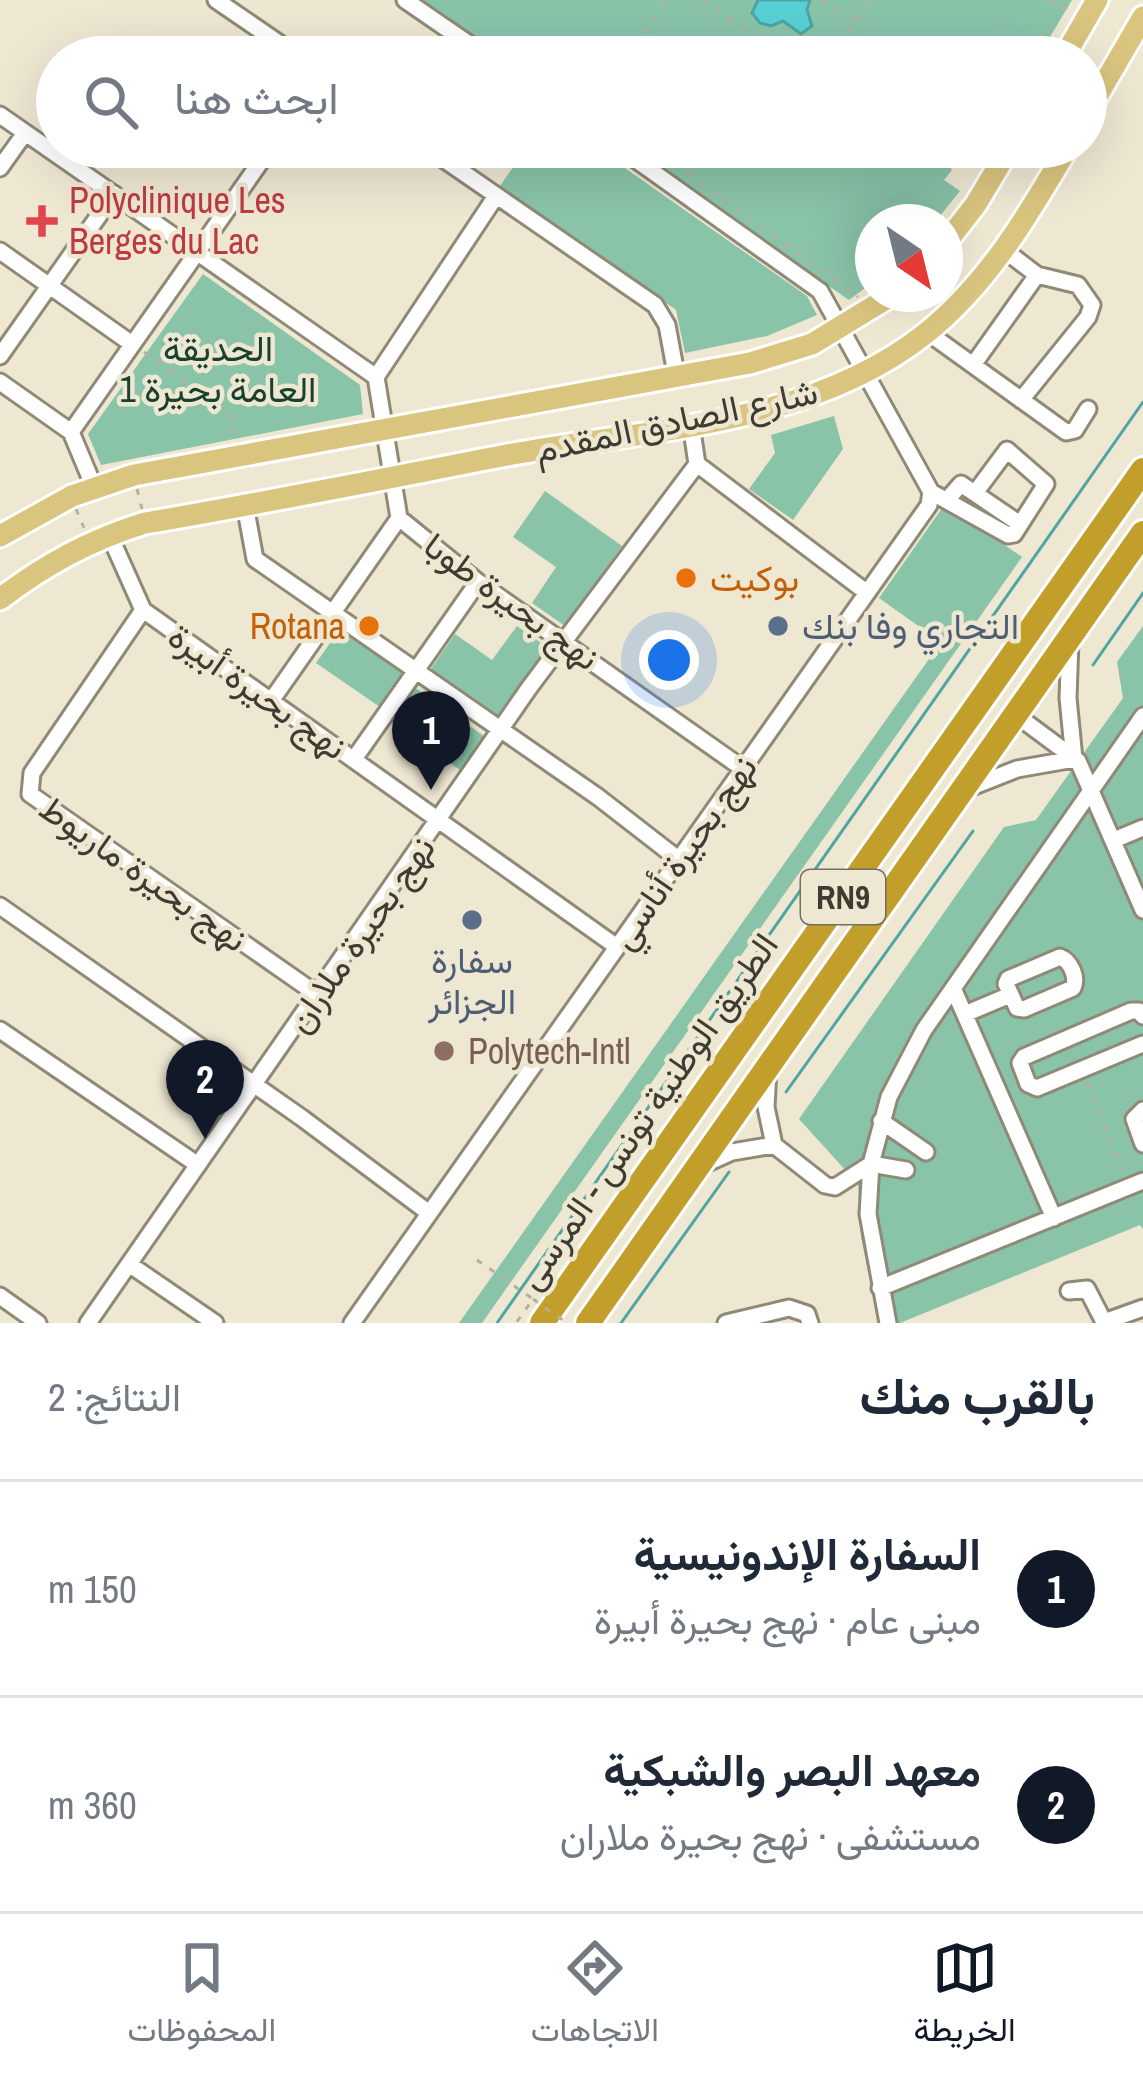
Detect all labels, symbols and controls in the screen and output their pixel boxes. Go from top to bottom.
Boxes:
search box [36,36,1107,168]
text: ابحث هنا [174,67,339,128]
icon: search [78,69,144,135]
place label: Polyclinique Les Berges du Lac [69,176,286,265]
north arrow [855,204,963,312]
marker: Polyclinique Les Berges du Lac [26,205,58,237]
park label: الحديقة العامة بحيرة 1 [120,324,316,413]
street label: شارع الصادق المقدم [530,367,822,474]
street label: نهج بحيرة طوبا [413,521,610,683]
place label: بوكيت [710,554,799,602]
marker: بوكيت [673,565,699,591]
place label: Rotana [250,602,345,650]
place label: التجاري وفا بنك [802,602,1019,656]
street label: نهج بحيرة أبيرة [158,612,357,772]
marker: Rotana [356,613,382,639]
marker: التجاري وفا بنك [765,613,791,639]
your location [639,630,699,690]
pin: 1 [392,691,470,790]
street label: نهج بحيرة أناسي [598,745,773,962]
street label: نهج بحيرة ماريوط [29,784,257,964]
street label: نهج بحيرة ملاران [274,826,447,1043]
road number: RN9 [801,870,885,924]
marker: سفارة الجزائر [459,907,485,933]
street label: الطريق الوطنية تونس - المرسى [506,923,788,1299]
place label: سفارة الجزائر [427,936,516,1025]
place label: Polytech-Intl [468,1027,630,1075]
marker: Polytech-Intl [431,1038,457,1064]
pin: 2 [166,1040,244,1139]
text: بالقرب منك [859,1361,1095,1430]
text: النتائج: 2 [48,1371,181,1423]
text: السفارة الإندونيسية [633,1523,981,1584]
text: 150 m [48,1563,137,1615]
text: 1 [1047,1563,1065,1615]
text: مبنى عام · نهج بحيرة أبيرة [594,1594,981,1646]
text: معهد البصر والشبكية [603,1739,981,1800]
text: 360 m [48,1779,137,1831]
text: 2 [1047,1779,1065,1831]
text: مستشفى · نهج بحيرة ملاران [560,1810,981,1862]
tab: المحفوظات [127,1935,276,2059]
tab: الاتجاهات [531,1935,659,2059]
tab: الخريطة [914,1935,1016,2059]

